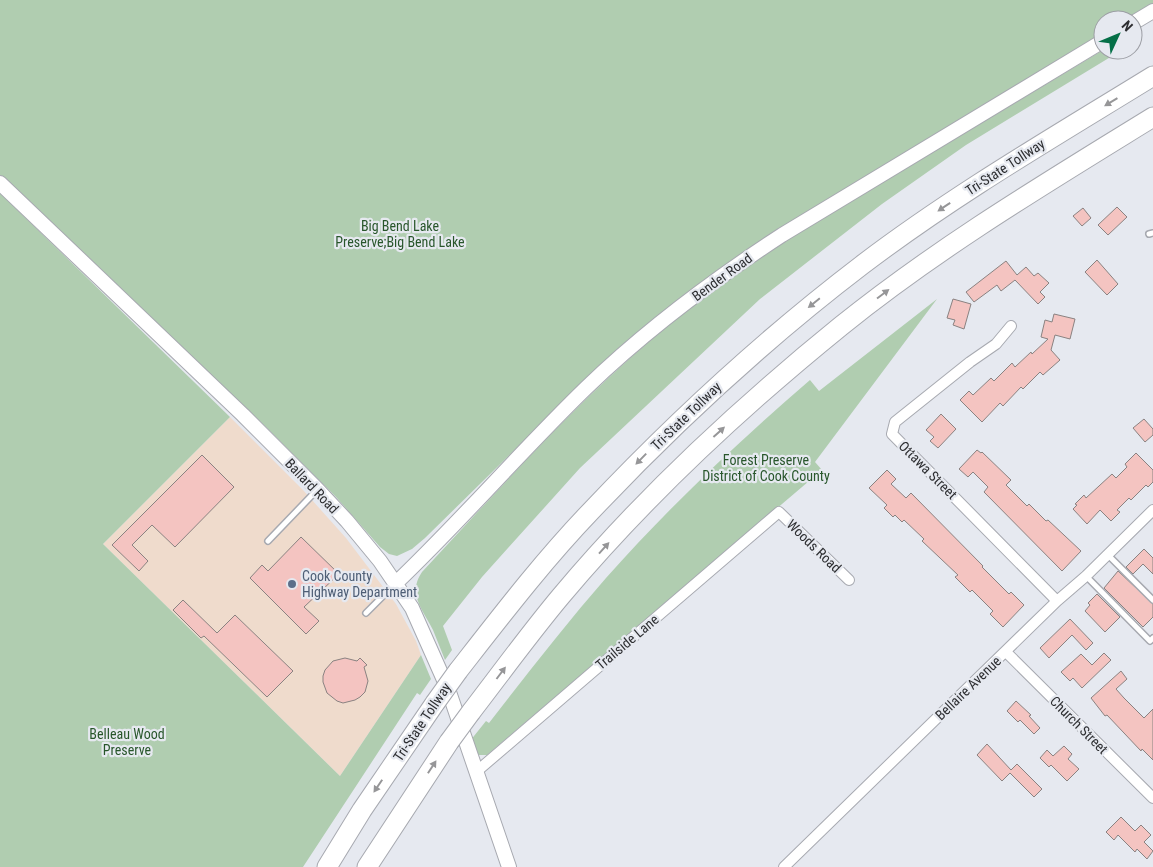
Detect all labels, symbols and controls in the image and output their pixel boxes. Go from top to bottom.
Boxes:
north arrow [1093,10,1143,60]
text: N [1119,17,1136,35]
one-way arrow [1105,97,1118,106]
street label: Tri-State Tollway [962,135,1048,199]
one-way arrow [937,202,951,212]
park label: Big Bend Lake Preserve;Big Bend Lake [335,218,465,250]
street label: Bender Road [689,250,755,304]
one-way arrow [876,289,890,299]
one-way arrow [807,298,820,309]
street label: Tri-State Tollway [648,378,724,453]
one-way arrow [712,427,725,438]
street label: Ottawa Street [896,438,960,502]
park label: Forest Preserve District of Cook County [702,452,830,484]
one-way arrow [635,453,647,465]
street label: Ballard Road [282,455,342,517]
street label: Woods Road [784,516,844,576]
one-way arrow [598,542,610,554]
place label: Cook County Highway Department [302,568,417,600]
marker: Cook County Highway Department [286,578,298,590]
street label: Trailside Lane [592,611,662,673]
street label: Bellaire Avenue [932,652,1004,723]
one-way arrow [495,667,506,680]
street label: Tri-State Tollway [390,680,454,764]
street label: Church Street [1047,693,1111,757]
park label: Belleau Wood Preserve [89,726,165,758]
one-way arrow [427,761,437,774]
one-way arrow [373,780,383,793]

